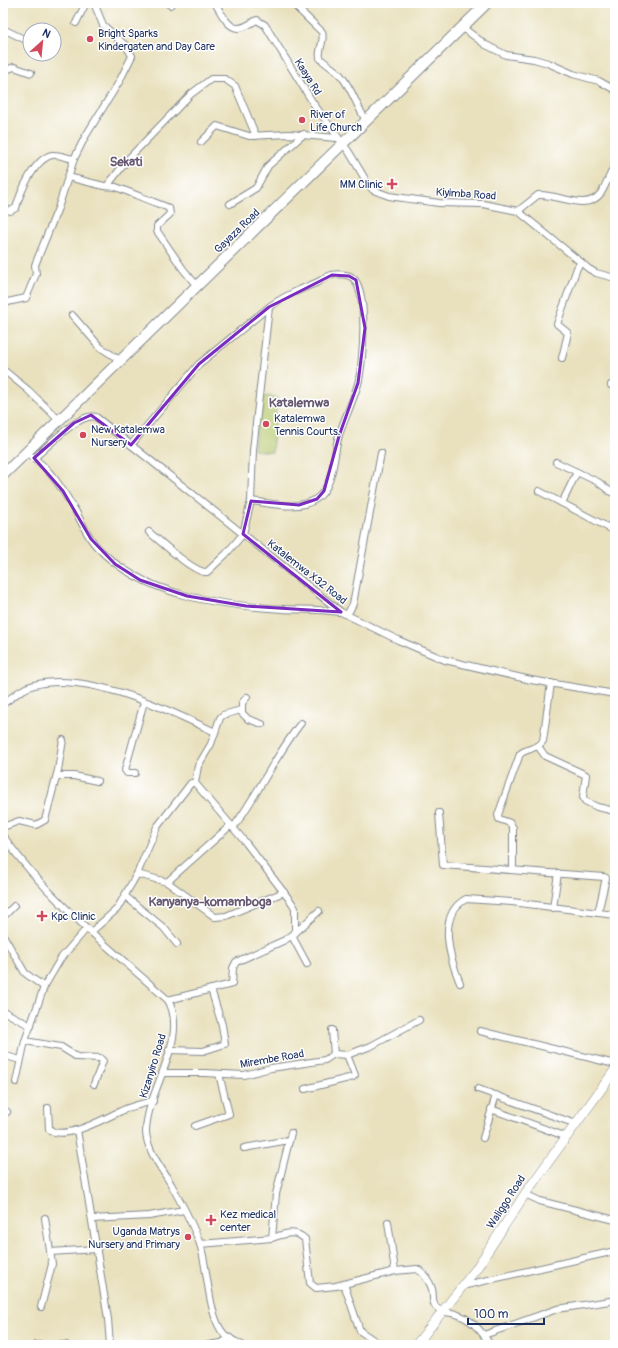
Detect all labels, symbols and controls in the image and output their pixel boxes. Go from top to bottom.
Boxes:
north arrow [22,22,62,62]
text: N [40,26,53,41]
place label: Bright Sparks Kindergaten and Day Care [98,27,216,53]
marker: Bright Sparks Kindergaten and Day Care [85,34,95,44]
street label: Kaaya Rd [292,56,324,98]
place label: River of Life Church [310,108,362,134]
marker: River of Life Church [297,115,307,125]
district label: Sekati [110,154,143,170]
place label: MM Clinic [340,178,383,191]
marker: MM Clinic [386,178,398,190]
street label: Kiyimba Road [435,185,497,203]
street label: Gayaza Road [212,206,262,256]
district label: Katalemwa [269,395,329,411]
place label: Katalemwa Tennis Courts. [274,412,340,438]
marker: Katalemwa Tennis Courts. [261,419,271,429]
place label: New Katalemwa Nursery [91,423,165,449]
marker: New Katalemwa Nursery [78,430,88,440]
street label: Katalemwa X32 Road [265,537,349,607]
district label: Kanyanya-komamboga [148,894,272,910]
marker: Kpc Clinic [36,910,48,922]
place label: Kpc Clinic [51,910,96,923]
street label: Kizanyiro Road [137,1032,169,1100]
street label: Mirembe Road [239,1047,305,1071]
street label: Waliggo Road [484,1173,528,1231]
place label: Kez medical center [220,1208,276,1234]
marker: Kez medical center [205,1214,217,1226]
place label: Uganda Matrys Nursery and Primary [88,1225,180,1251]
marker: Uganda Matrys Nursery and Primary [183,1232,193,1242]
scale bar [468,1300,544,1326]
text: 100 m [474,1307,509,1322]

